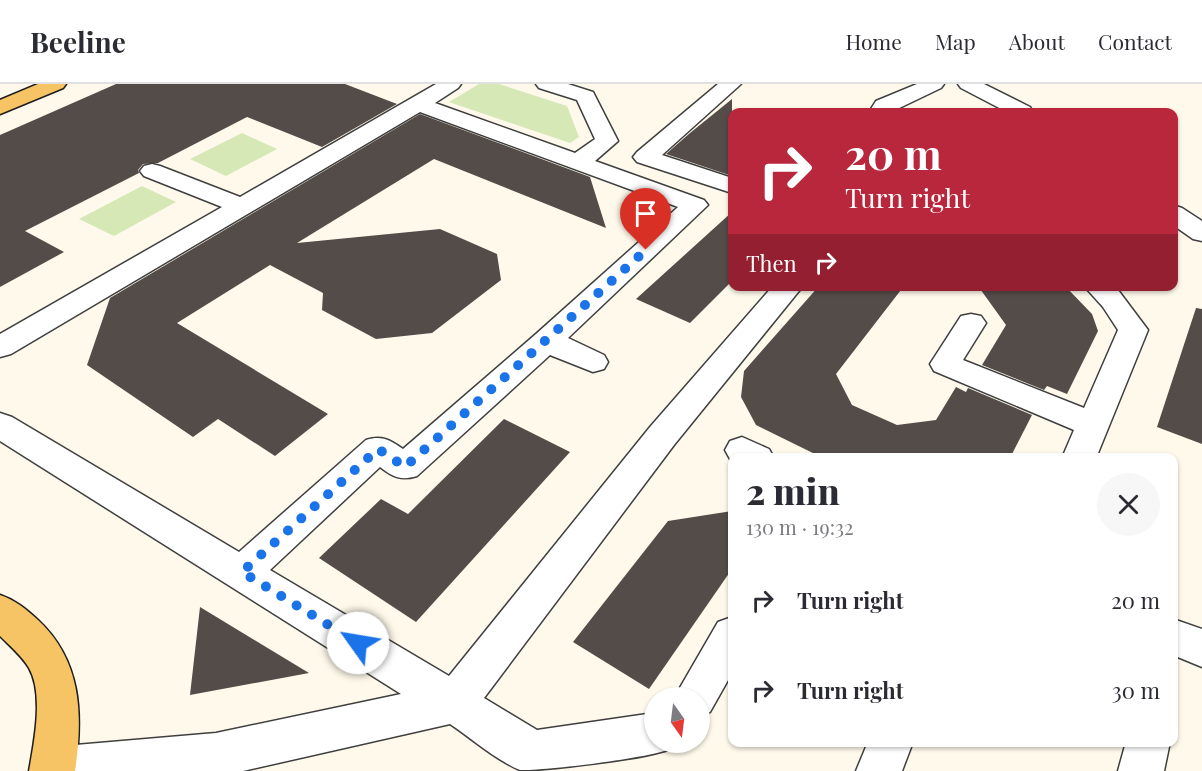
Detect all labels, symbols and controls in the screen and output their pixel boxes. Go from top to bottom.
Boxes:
text: Beeline [30,23,126,60]
text: Home [846,27,902,55]
text: Map [935,27,976,55]
text: About [1009,27,1065,55]
text: Contact [1098,27,1172,55]
text: 20 m [845,125,942,181]
icon: right [746,132,824,210]
text: Turn right [845,179,970,215]
pin [620,188,671,250]
icon: arrive [629,197,662,230]
icon: right [809,246,842,279]
text: Then [746,248,797,278]
text: 2 min [746,466,840,514]
button: close [1097,473,1160,536]
text: 130 m · 19:32 [746,513,854,540]
icon: right [746,584,779,617]
text: Turn right [797,585,903,615]
text: 20 m [1111,585,1160,615]
position arrow [326,611,390,675]
icon: right [746,674,779,707]
text: Turn right [797,675,903,705]
text: 30 m [1112,675,1160,705]
north arrow [644,687,710,753]
map controls [644,687,710,753]

